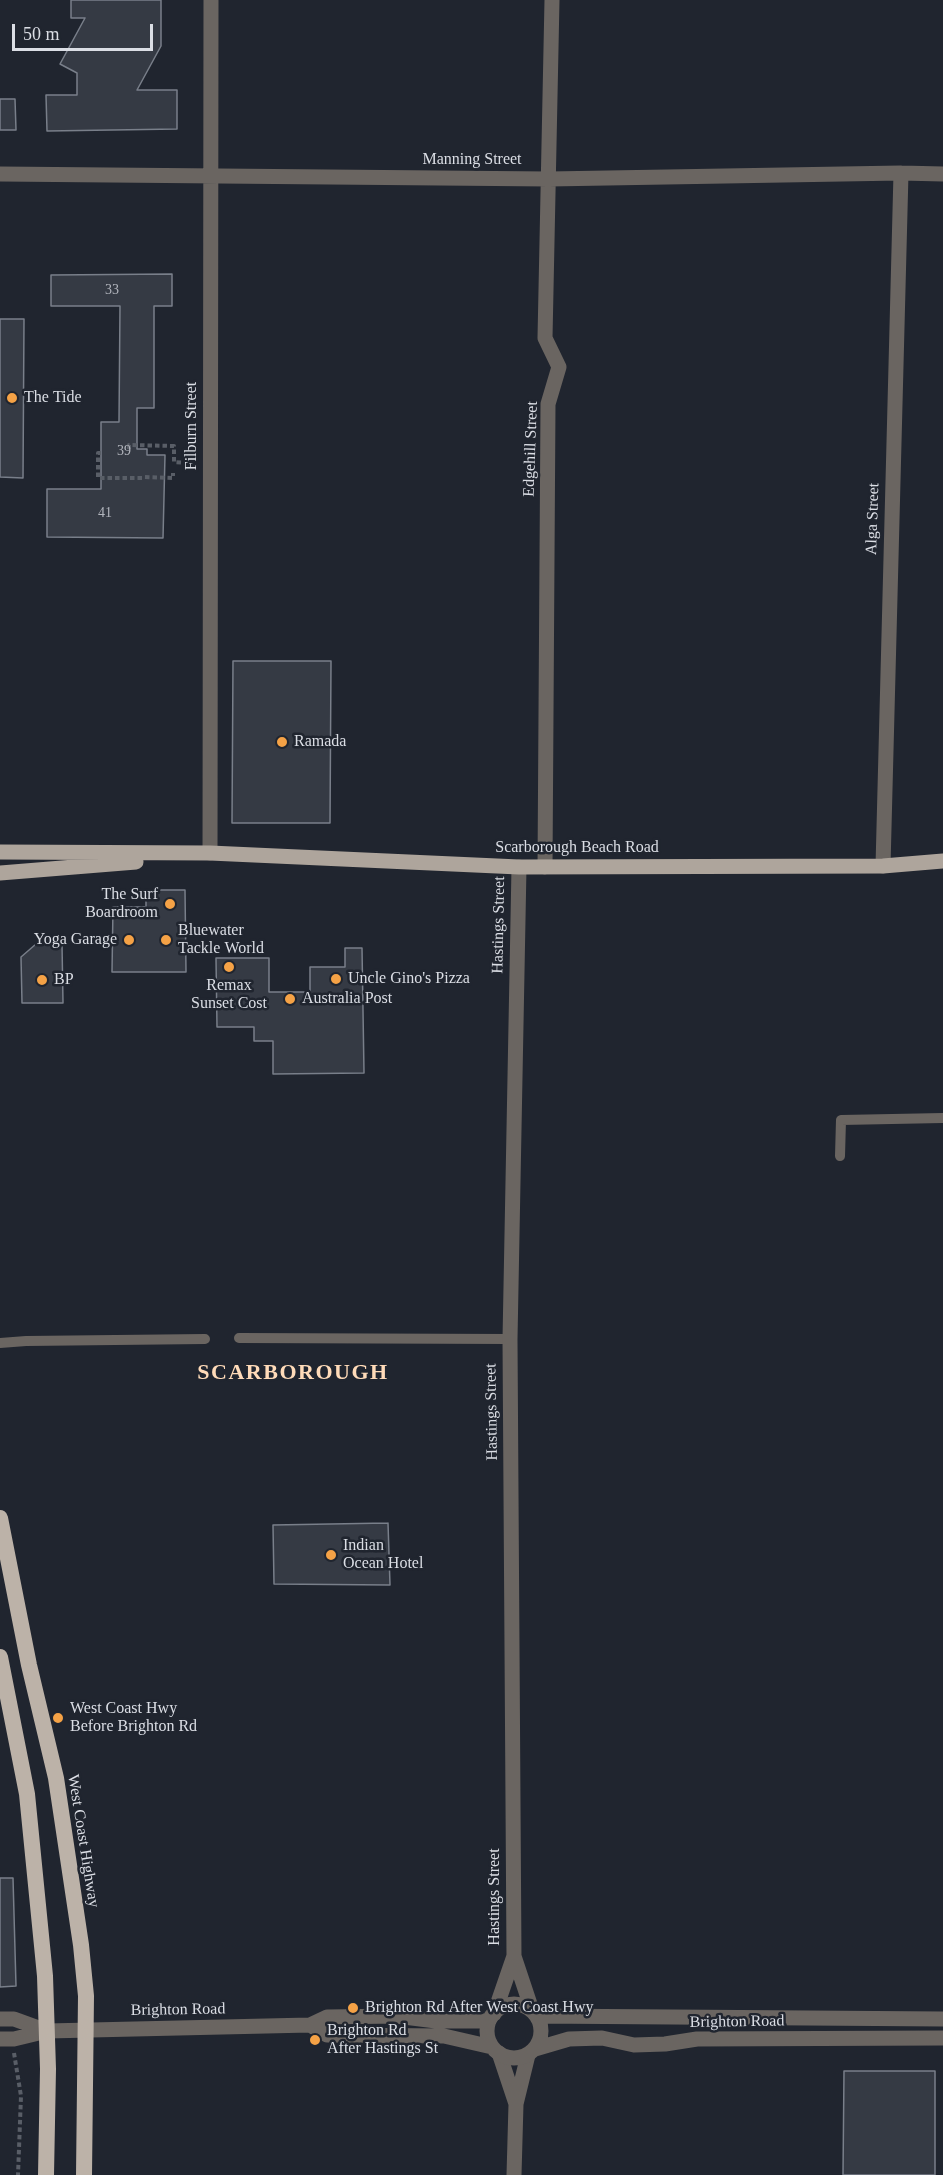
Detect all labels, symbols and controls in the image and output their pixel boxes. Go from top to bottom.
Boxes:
scale bar [15,12,156,50]
text: 50 m [23,24,60,44]
street label: Manning Street [422,150,522,170]
house number: 33 [105,282,119,298]
street label: Filburn Street [182,382,202,470]
place label: The Tide [24,388,82,408]
marker: The Tide [5,391,19,405]
street label: Edgehill Street [520,401,542,497]
house number: 39 [117,443,131,459]
street label: Alga Street [862,482,884,556]
house number: 41 [98,505,112,521]
place label: Ramada [294,732,346,752]
marker: Ramada [275,735,289,749]
street label: Scarborough Beach Road [495,838,659,858]
street label: Hastings Street [489,876,509,974]
place label: The Surf Boardroom [85,885,158,923]
marker: The Surf Boardroom [163,897,177,911]
place label: Bluewater Tackle World [178,921,264,959]
place label: Yoga Garage [34,930,117,950]
marker: Yoga Garage [122,933,136,947]
marker: Bluewater Tackle World [159,933,173,947]
marker: Remax Sunset Cost [222,960,236,974]
place label: Uncle Gino's Pizza [348,969,470,989]
place label: BP [54,970,74,990]
marker: Uncle Gino's Pizza [329,972,343,986]
marker: BP [35,973,49,987]
place label: Remax Sunset Cost [191,976,267,1014]
place label: Australia Post [302,989,392,1009]
marker: Australia Post [283,992,297,1006]
district label: SCARBOROUGH [197,1360,389,1386]
street label: Hastings Street [482,1363,502,1461]
place label: Indian Ocean Hotel [343,1536,423,1574]
marker: Indian Ocean Hotel [324,1548,338,1562]
place label: West Coast Hwy Before Brighton Rd [70,1699,197,1737]
marker: West Coast Hwy Before Brighton Rd [51,1711,65,1725]
street label: West Coast Highway [63,1773,103,1909]
street label: Hastings Street [485,1848,505,1946]
place label: Brighton Rd After West Coast Hwy [365,1998,593,2018]
street label: Brighton Road [131,2000,225,2020]
marker: Brighton Rd After West Coast Hwy [346,2001,360,2015]
street label: Brighton Road [690,2012,784,2032]
place label: Brighton Rd After Hastings St [327,2021,438,2059]
marker: Brighton Rd After Hastings St [308,2033,322,2047]

